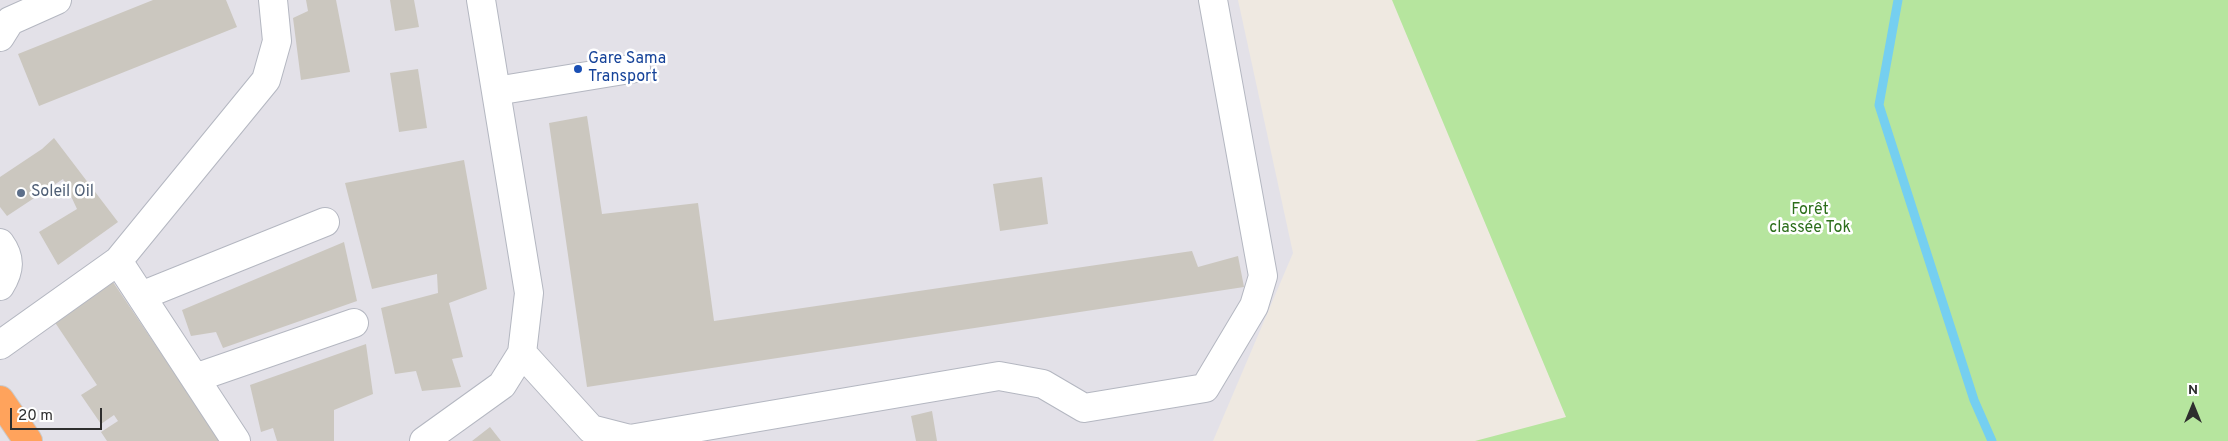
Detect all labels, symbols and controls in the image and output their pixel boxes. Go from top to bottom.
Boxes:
place label: Gare Sama Transport [588,50,666,88]
marker: Gare Sama Transport [572,63,584,75]
place label: Soleil Oil [31,183,94,203]
marker: Soleil Oil [15,187,27,199]
park label: Forêt classée Tok [1769,201,1851,239]
north arrow [2168,381,2218,431]
text: N [2188,382,2198,399]
scale bar [12,398,105,430]
text: 20 m [18,407,53,426]

